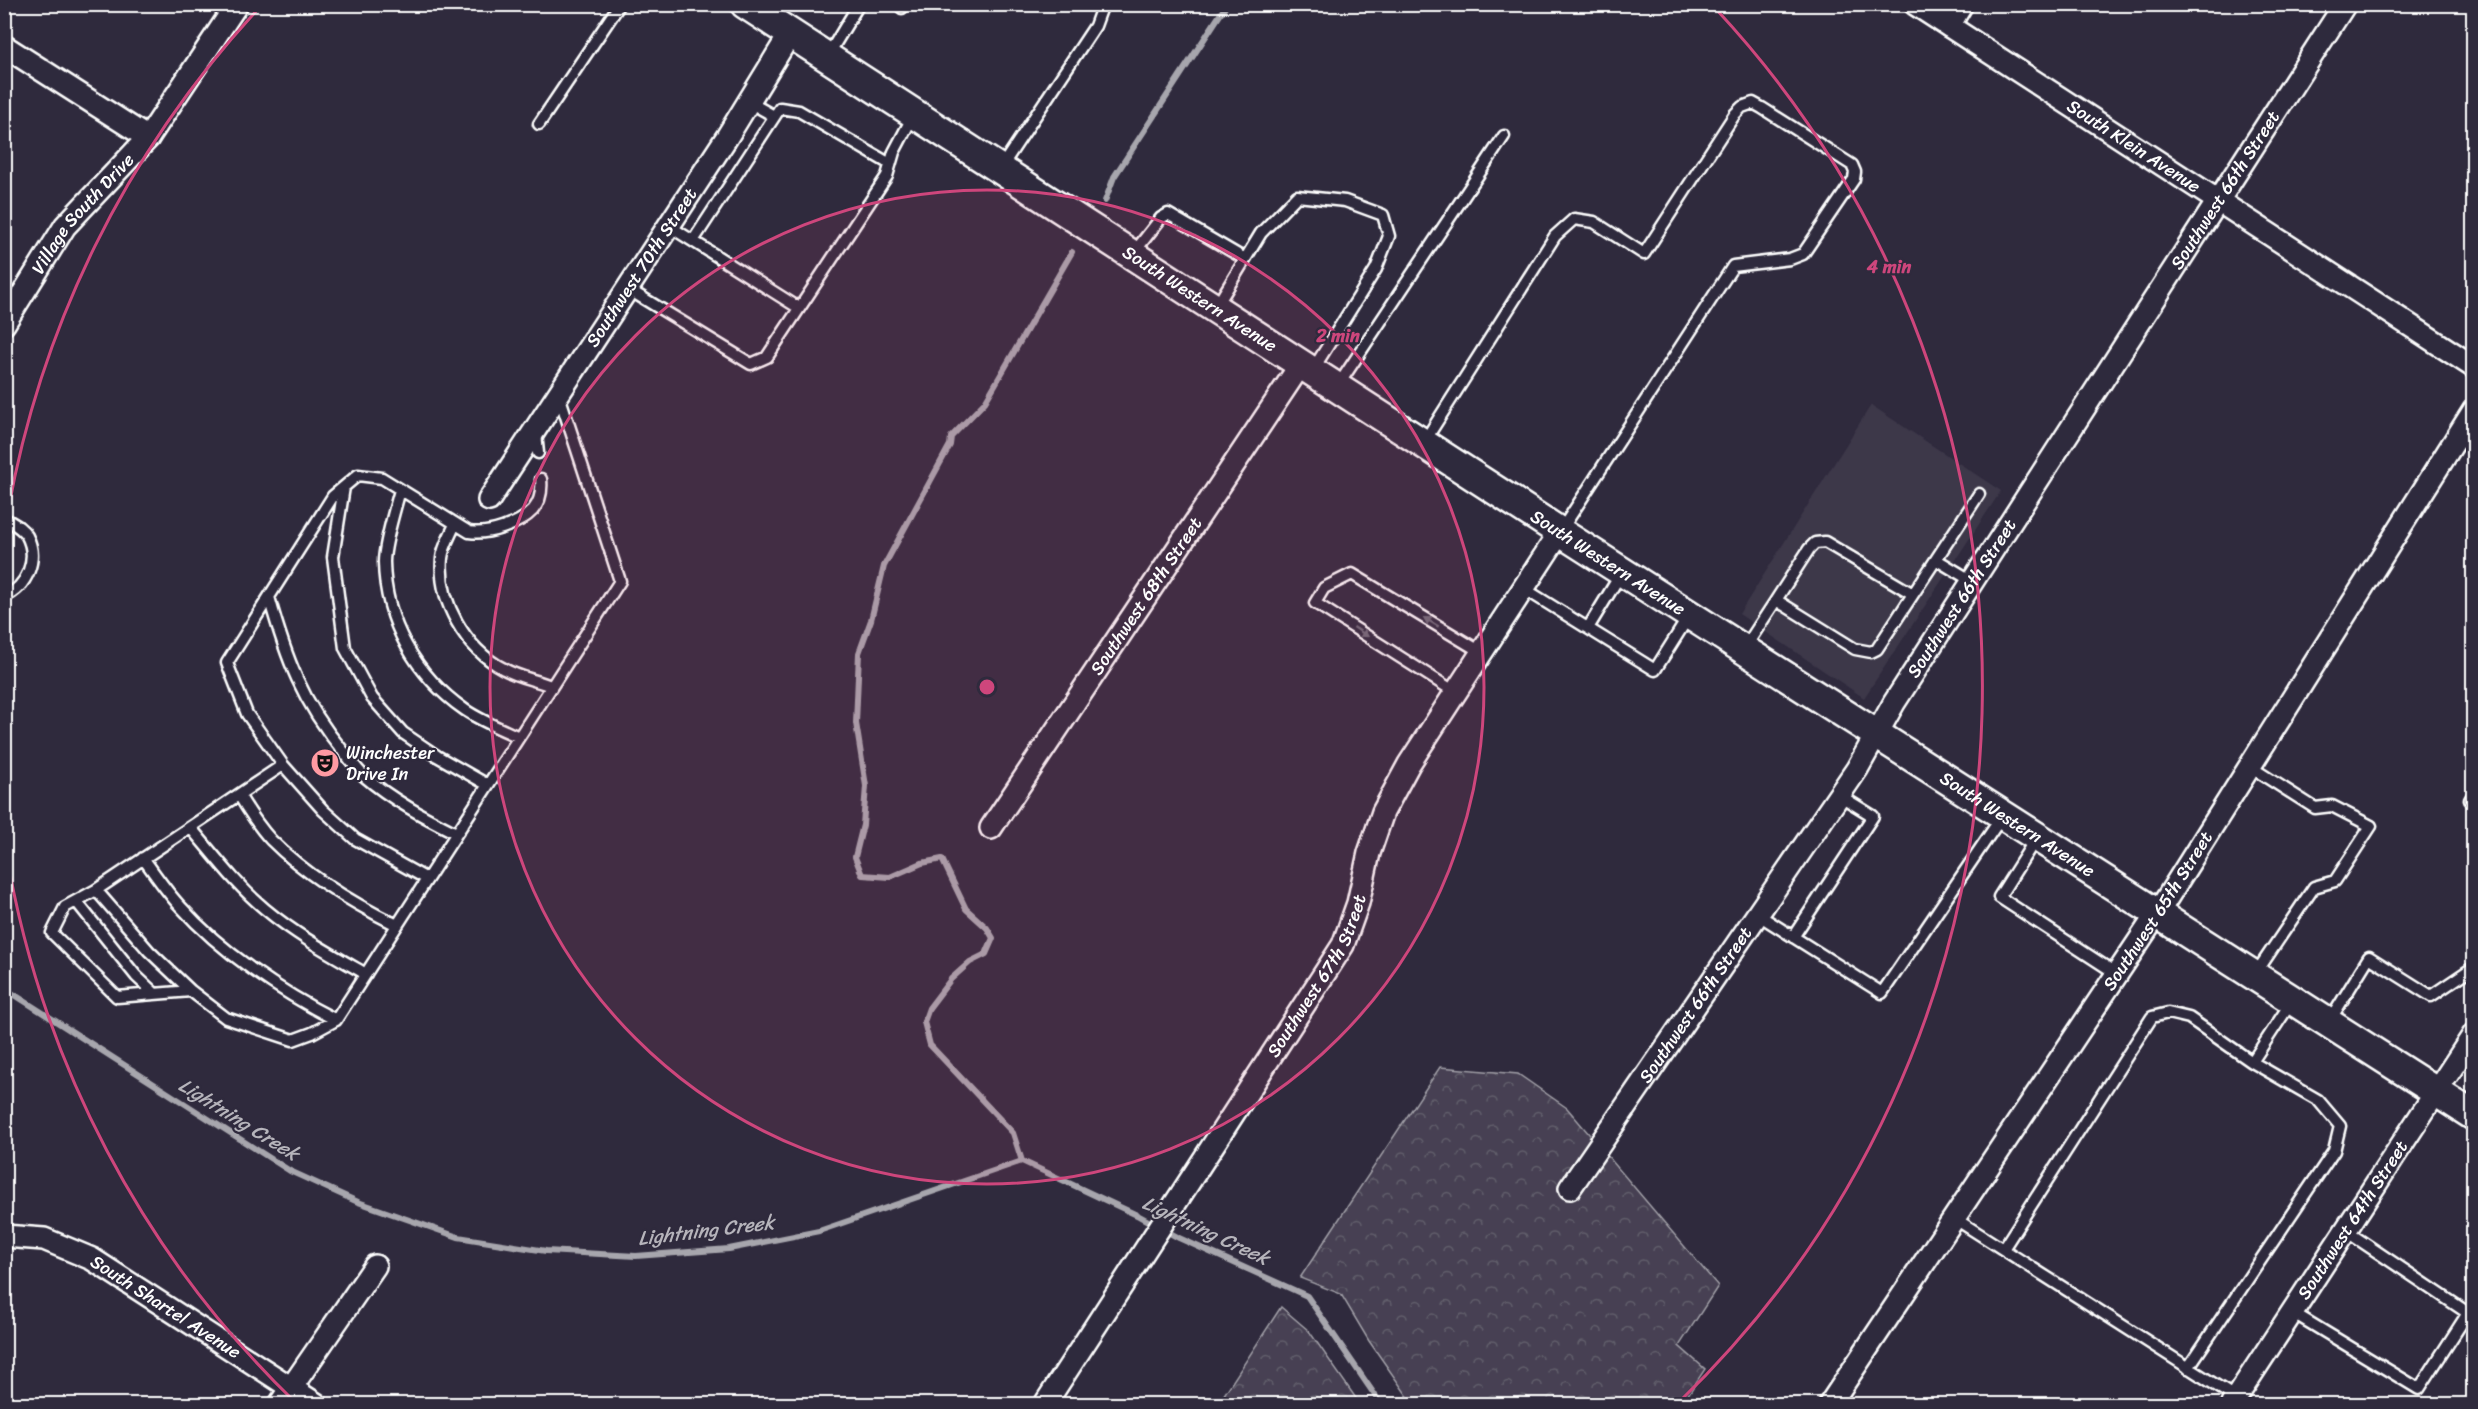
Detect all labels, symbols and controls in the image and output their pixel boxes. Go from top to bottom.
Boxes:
street label: South Klein Avenue [2060,91,2207,202]
street label: Southwest 66th Street [2162,104,2288,276]
street label: Village South Drive [23,145,142,281]
street label: Southwest 70th Street [577,181,706,354]
street label: South Western Avenue [1116,236,1284,361]
text: 4 min [1866,251,1912,283]
text: 2 min [1315,320,1360,352]
street label: South Western Avenue [1524,501,1692,624]
street label: Southwest 68th Street [1081,510,1211,682]
street label: Southwest 66th Street [1898,512,2025,685]
one-way arrow [1423,616,1439,627]
one-way arrow [1352,626,1369,637]
centre of rings [977,677,997,697]
place label: Winchester Drive In [346,737,436,790]
theatre icon: Winchester Drive In [309,747,341,779]
street label: South Western Avenue [1933,763,2102,886]
street label: Southwest 65th Street [2094,825,2221,997]
street label: Southwest 67th Street [1258,891,1375,1064]
street label: Southwest 66th Street [1630,920,1761,1090]
water label: Lightning Creek [171,1068,308,1172]
street label: Southwest 64th Street [2288,1133,2417,1306]
water label: Lightning Creek [1136,1186,1277,1276]
water label: Lightning Creek [636,1204,779,1256]
street label: South Shartel Avenue [84,1246,248,1368]

